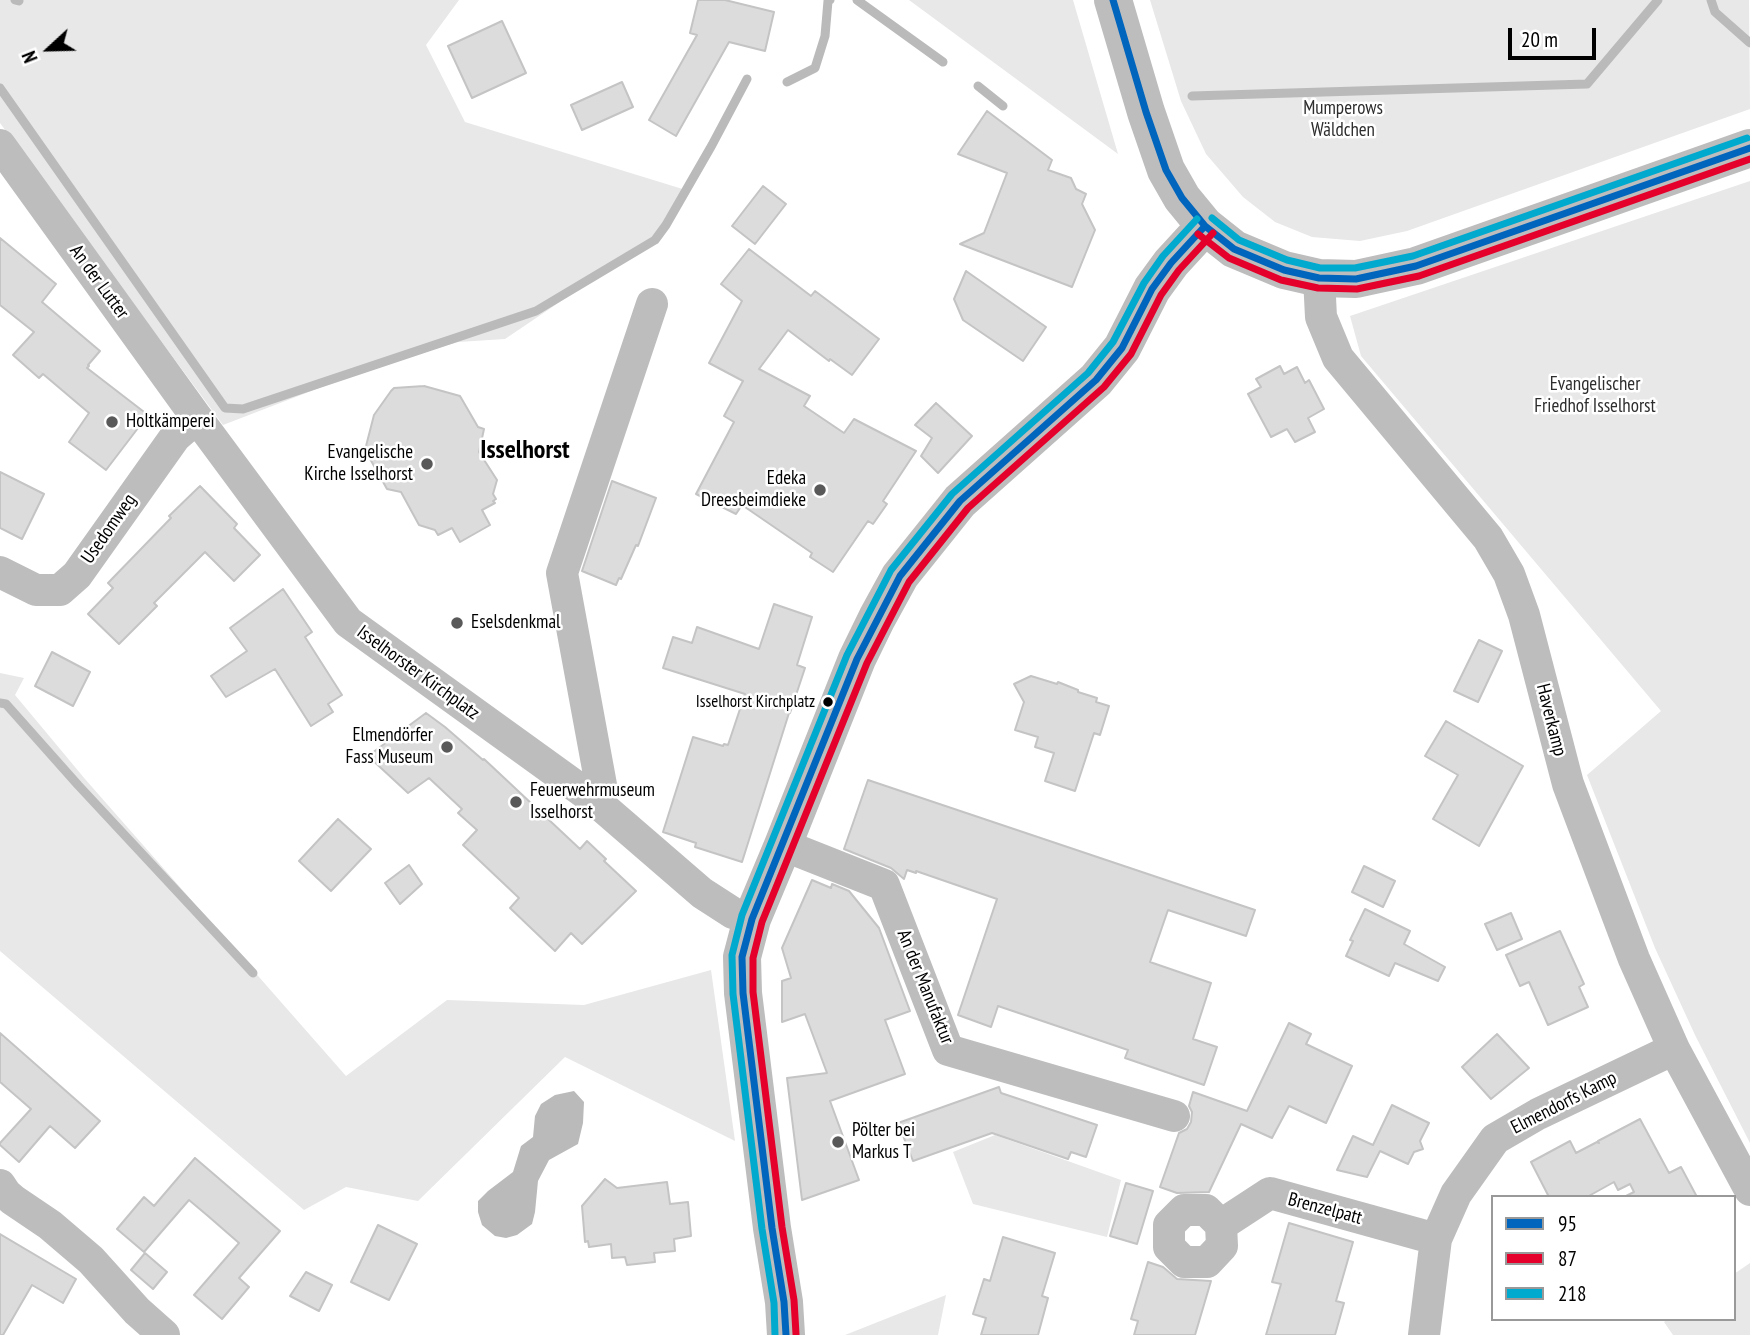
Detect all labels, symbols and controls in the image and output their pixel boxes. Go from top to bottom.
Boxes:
north arrow [14,14,84,84]
scale bar [1512,14,1600,58]
text: 20 m [1521,26,1558,53]
text: N [16,48,43,66]
park label: Mumperows Wäldchen [1303,98,1383,142]
street label: An der Lutter [65,241,133,323]
park label: Evangelischer Friedhof Isselhorst [1534,374,1656,418]
place label: Holtkämperei [126,411,215,433]
marker: Holtkämperei [104,414,120,430]
district label: Isselhorst [480,435,570,467]
place label: Evangelische Kirche Isselhorst [304,442,413,486]
marker: Evangelische Kirche Isselhorst [419,456,435,472]
place label: Edeka Dreesbeimdieke [701,468,806,512]
marker: Edeka Dreesbeimdieke [812,482,828,498]
street label: Usedomweg [77,490,141,568]
place label: Eselsdenkmal [471,612,560,634]
marker: Eselsdenkmal [449,615,465,631]
street label: Isselhorster Kirchplatz [352,621,484,725]
street label: Haverkamp [1531,681,1571,759]
place label: Isselhorst Kirchplatz [696,692,815,712]
marker: Isselhorst Kirchplatz [821,695,835,709]
place label: Elmendörfer Fass Museum [345,725,433,769]
marker: Elmendörfer Fass Museum [439,739,455,755]
place label: Feuerwehrmuseum Isselhorst [530,780,655,824]
marker: Feuerwehrmuseum Isselhorst [508,794,524,810]
street label: An der Manufaktur [892,926,958,1048]
street label: Elmendorfs Kamp [1507,1067,1621,1139]
place label: Pölter bei Markus T [852,1120,915,1164]
marker: Pölter bei Markus T [830,1134,846,1150]
street label: Brenzelpatt [1286,1188,1364,1230]
legend [1491,1195,1736,1321]
text: 95 [1558,1210,1577,1237]
text: 87 [1558,1245,1577,1272]
text: 218 [1558,1280,1586,1307]

